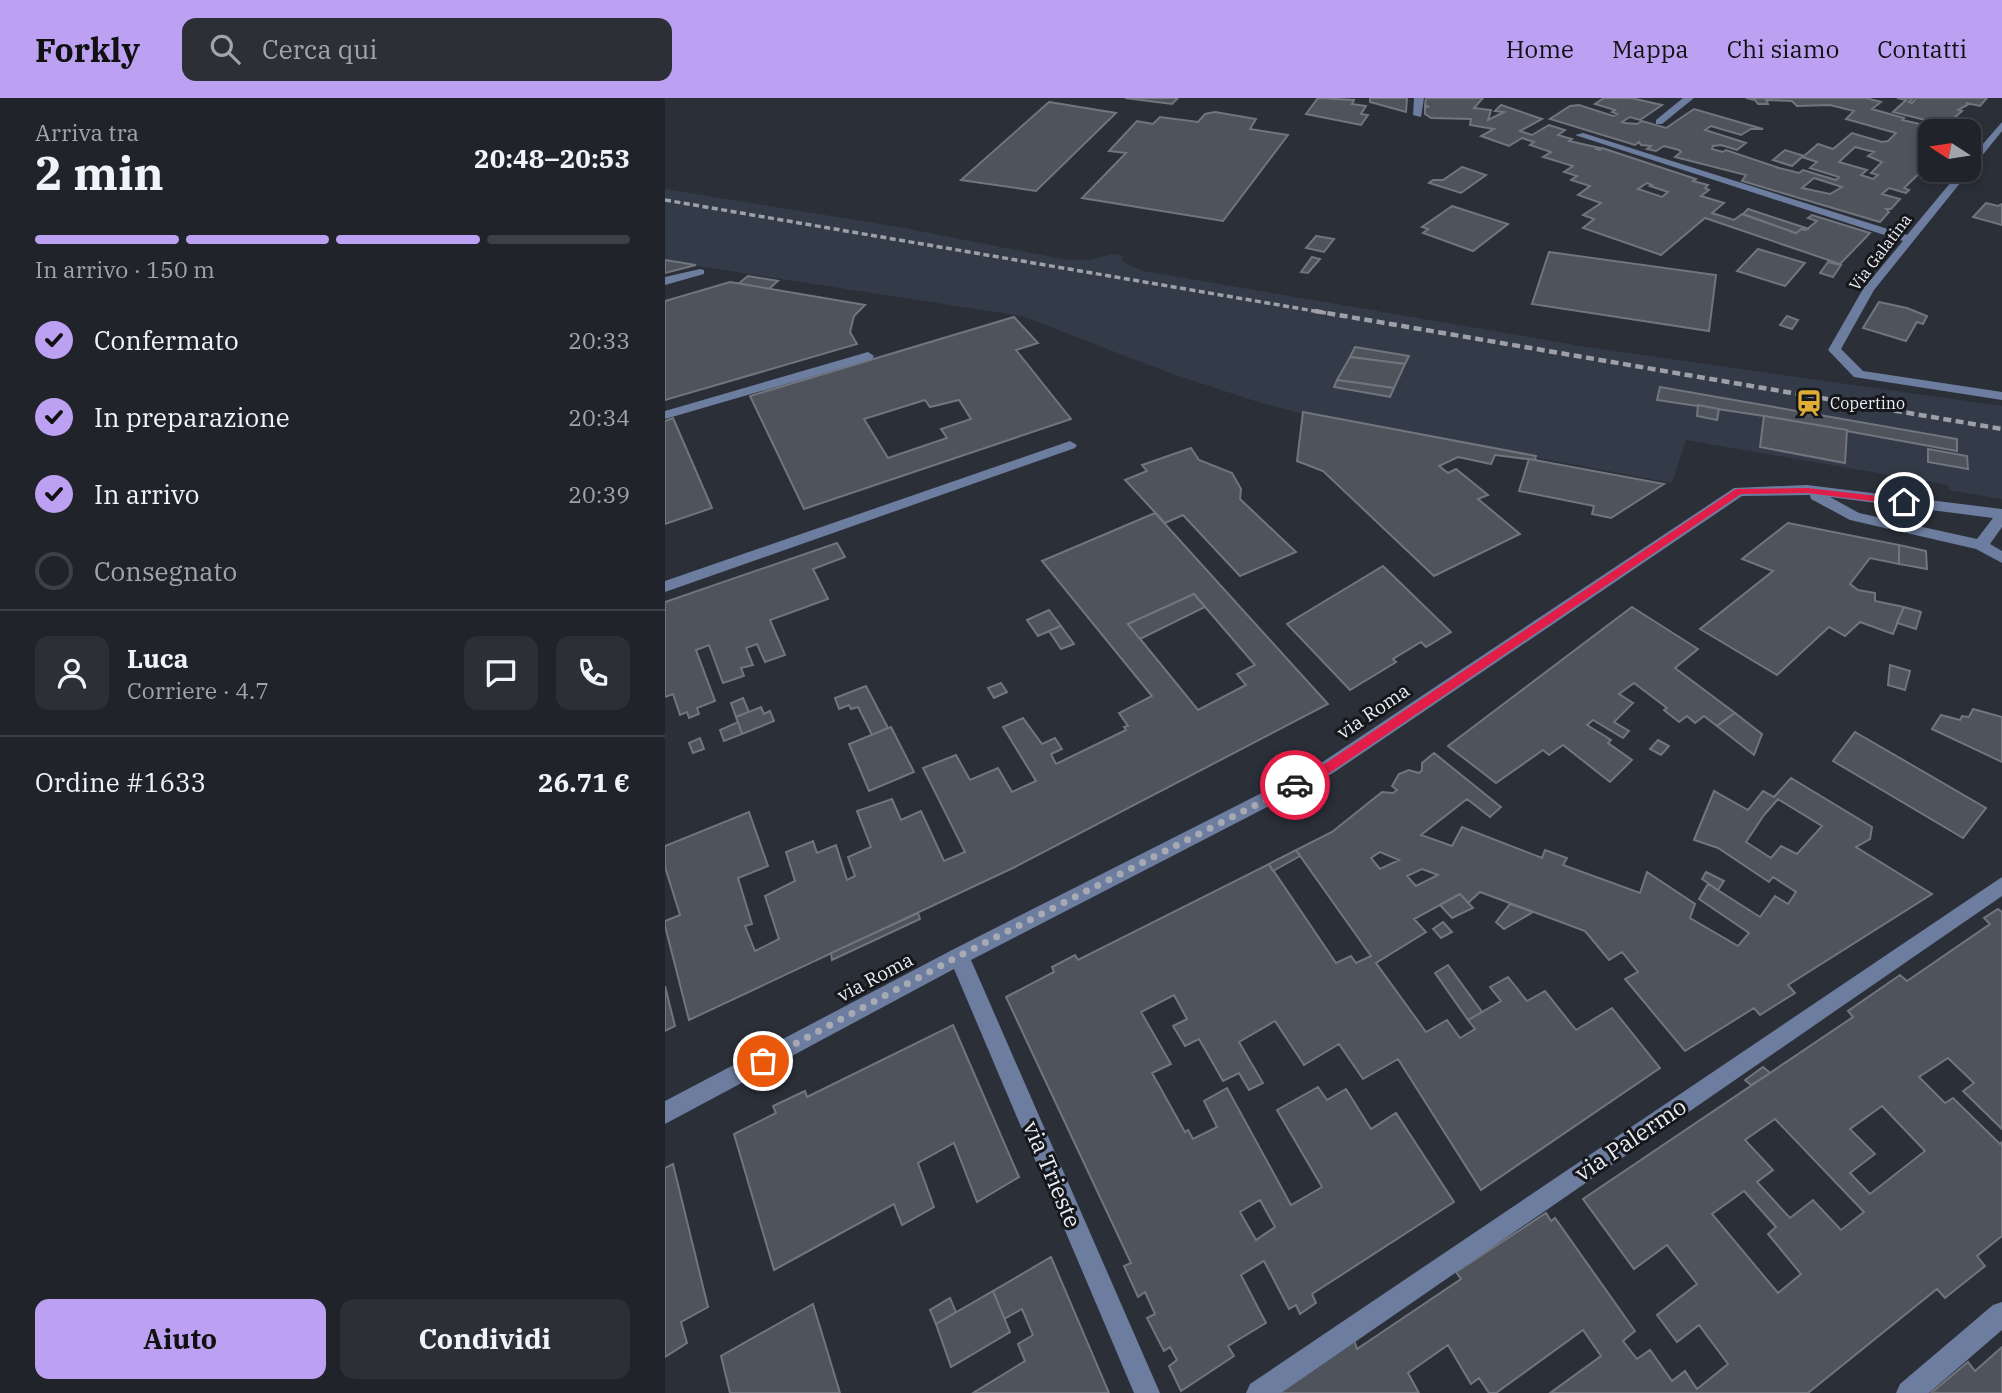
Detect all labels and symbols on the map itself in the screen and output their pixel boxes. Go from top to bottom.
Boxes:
north arrow [1918,119,1981,182]
street label: Via Galatina [1845,209,1916,294]
station icon: Copertino [1794,388,1824,418]
place label: Copertino [1830,393,1905,413]
pin [1874,472,1934,532]
street label: via Roma [1332,678,1414,744]
courier [1260,750,1330,820]
street label: via Roma [833,947,917,1007]
pin [733,1031,793,1091]
street label: via Palermo [1568,1091,1692,1187]
street label: via Trieste [1017,1116,1089,1232]

